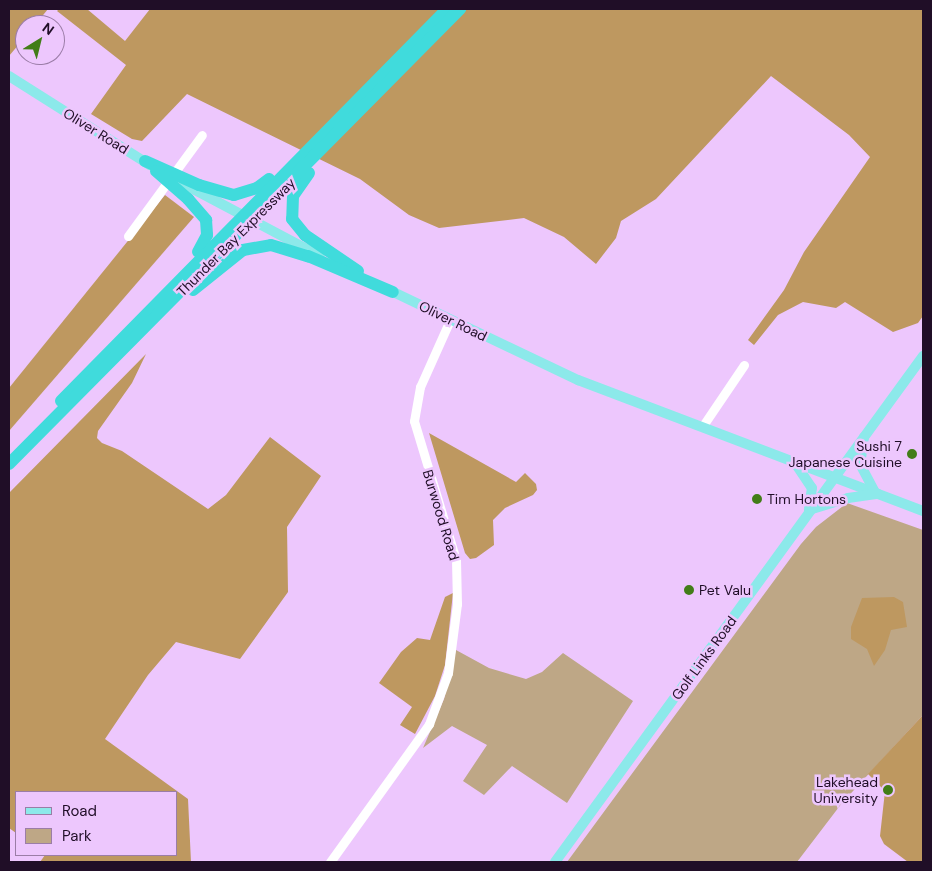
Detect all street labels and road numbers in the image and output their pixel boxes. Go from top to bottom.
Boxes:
street label: Oliver Road [60,104,132,158]
street label: Thunder Bay Expressway [173,174,299,300]
street label: Oliver Road [416,297,490,345]
street label: Burwood Road [419,468,463,562]
street label: Golf Links Road [668,613,740,703]

